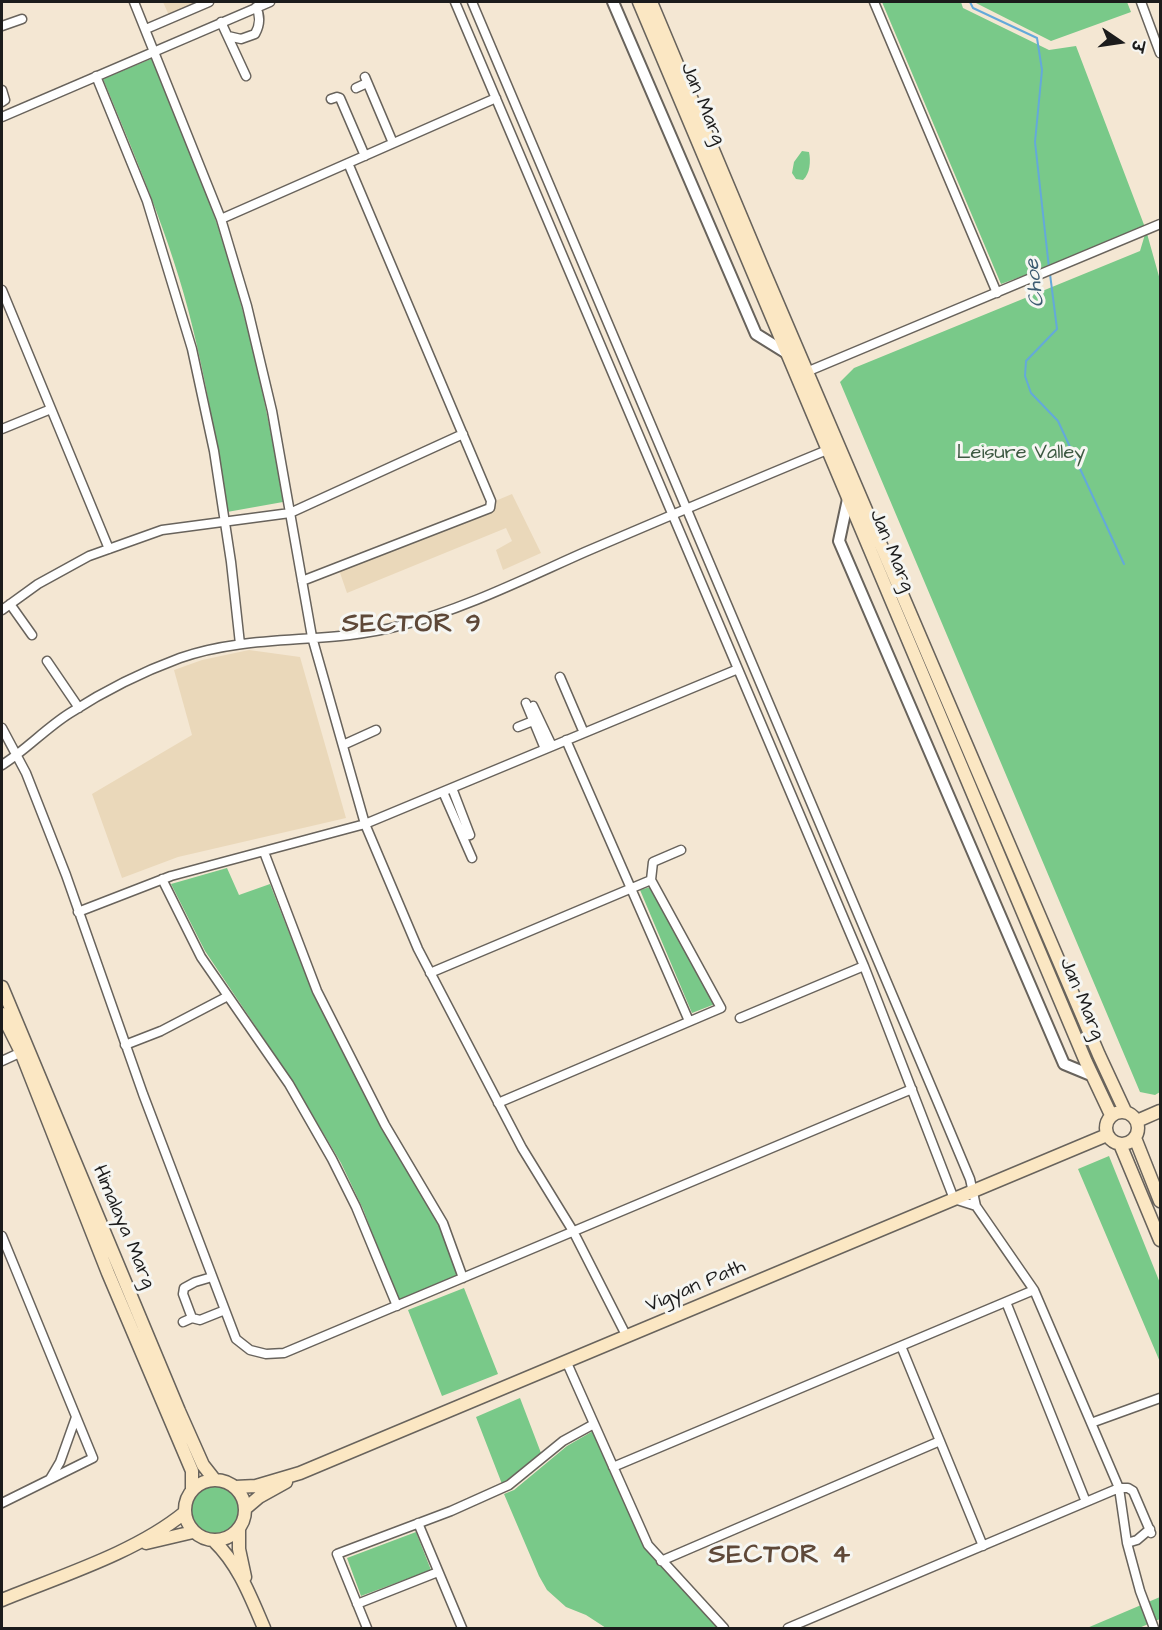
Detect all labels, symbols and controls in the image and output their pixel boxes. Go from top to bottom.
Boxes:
north arrow [1090,12,1150,72]
text: उ [1126,38,1149,54]
street label: Jan Marg [674,59,730,149]
water label: Choe [1021,257,1051,309]
park label: Leisure Valley [957,442,1085,466]
street label: Jan Marg [863,506,919,596]
district label: SECTOR 9 [342,610,482,642]
street label: Jan Marg [1053,954,1109,1044]
street label: Himalaya Marg [86,1162,160,1292]
street label: Vigyan Path [643,1255,749,1319]
district label: SECTOR 4 [709,1541,851,1573]

